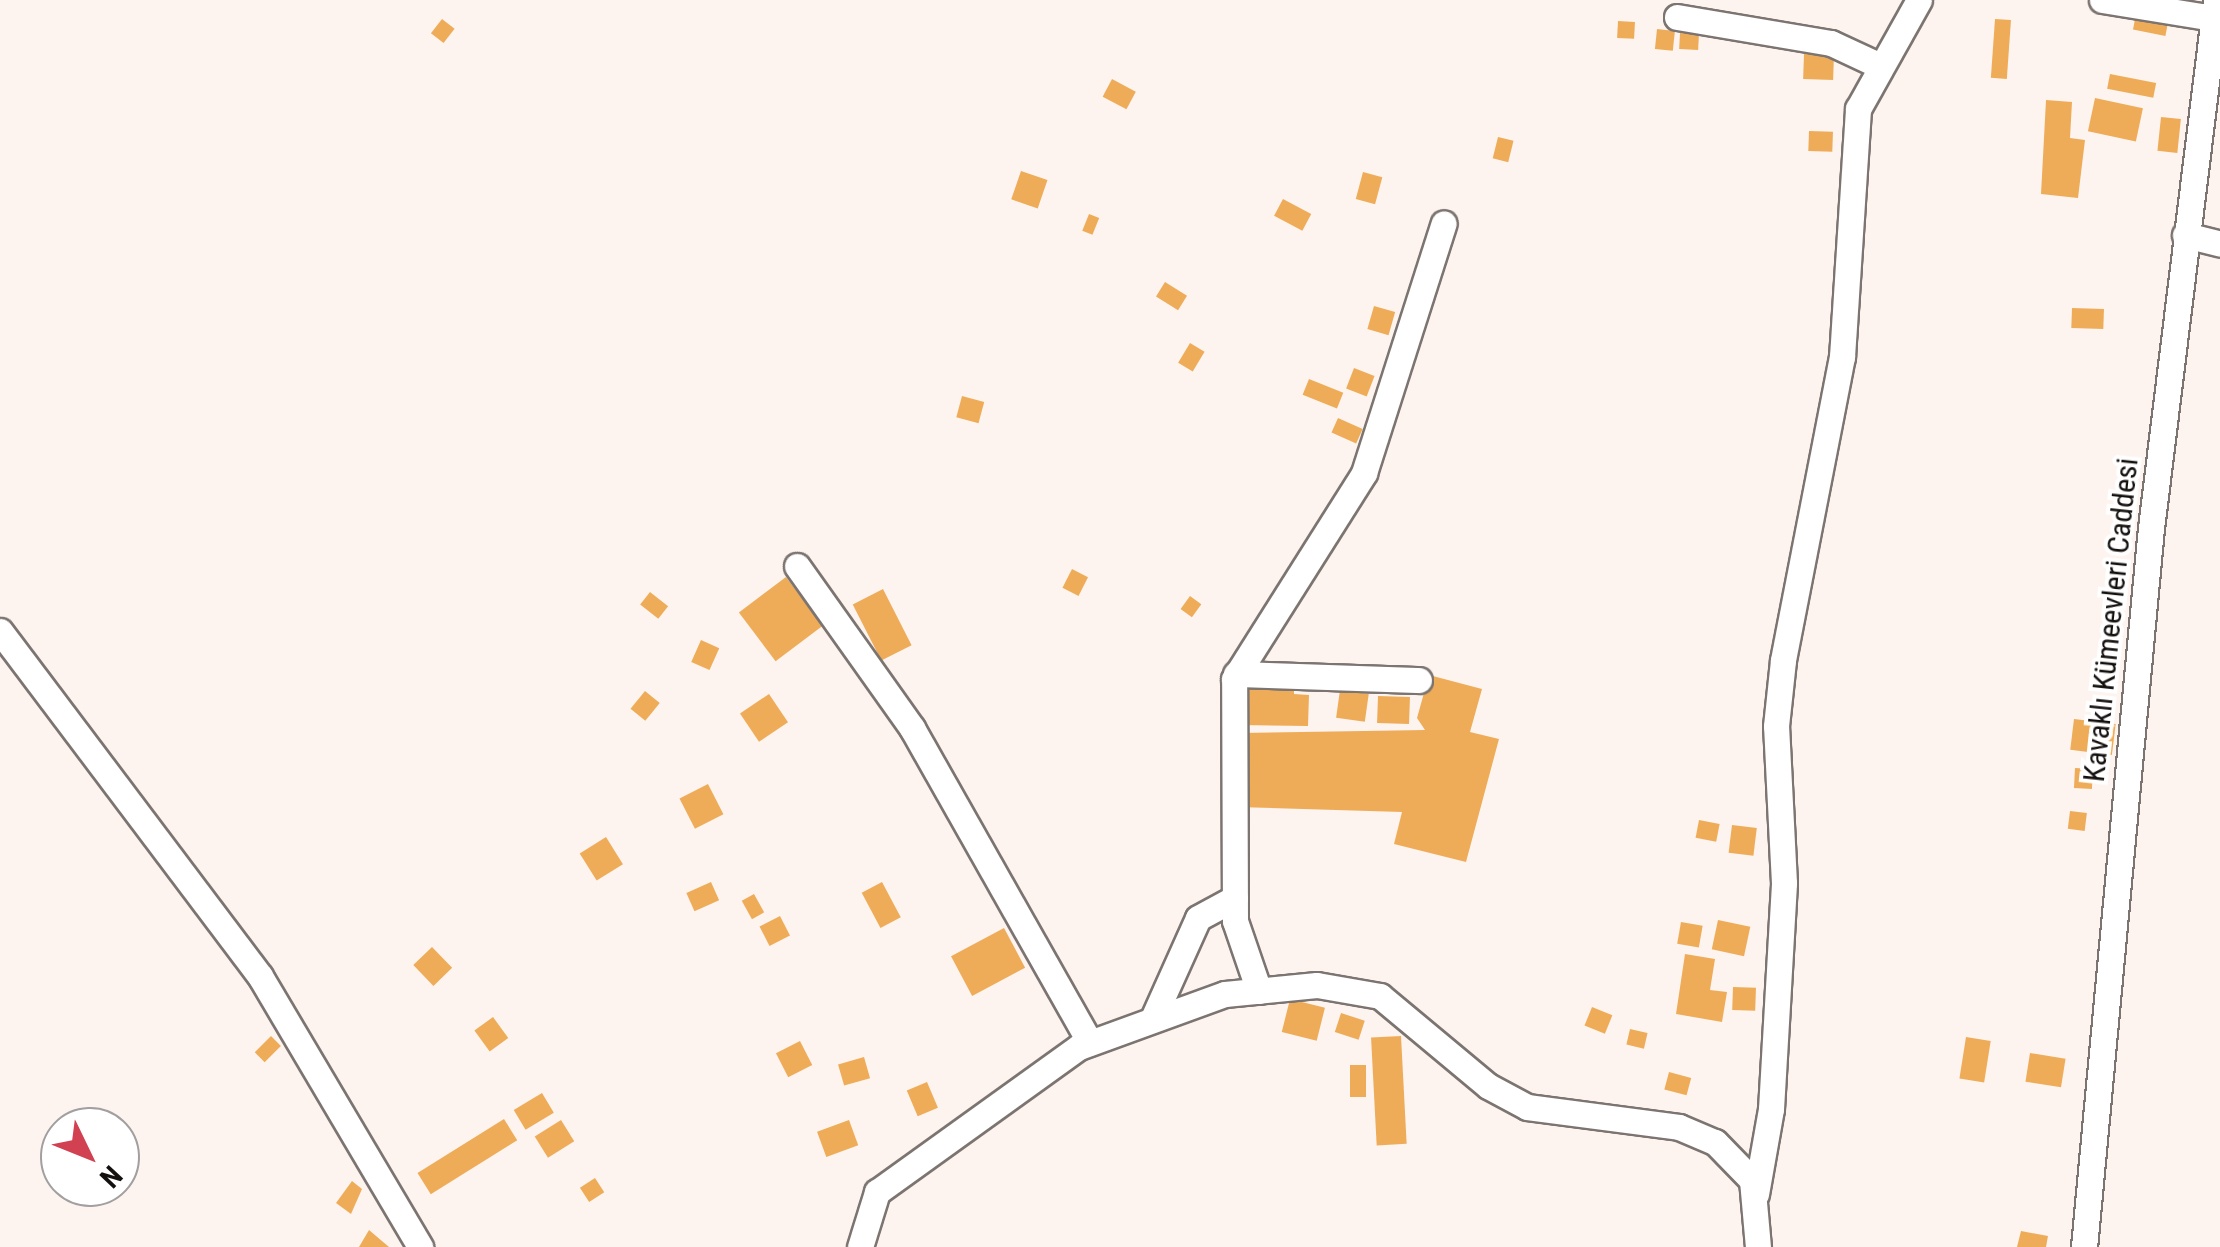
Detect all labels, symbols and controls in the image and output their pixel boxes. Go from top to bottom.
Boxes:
street label: Kavaklı Kümeevleri Caddesi [2076,456,2146,784]
north arrow [40,1107,140,1207]
text: N [93,1159,129,1194]

